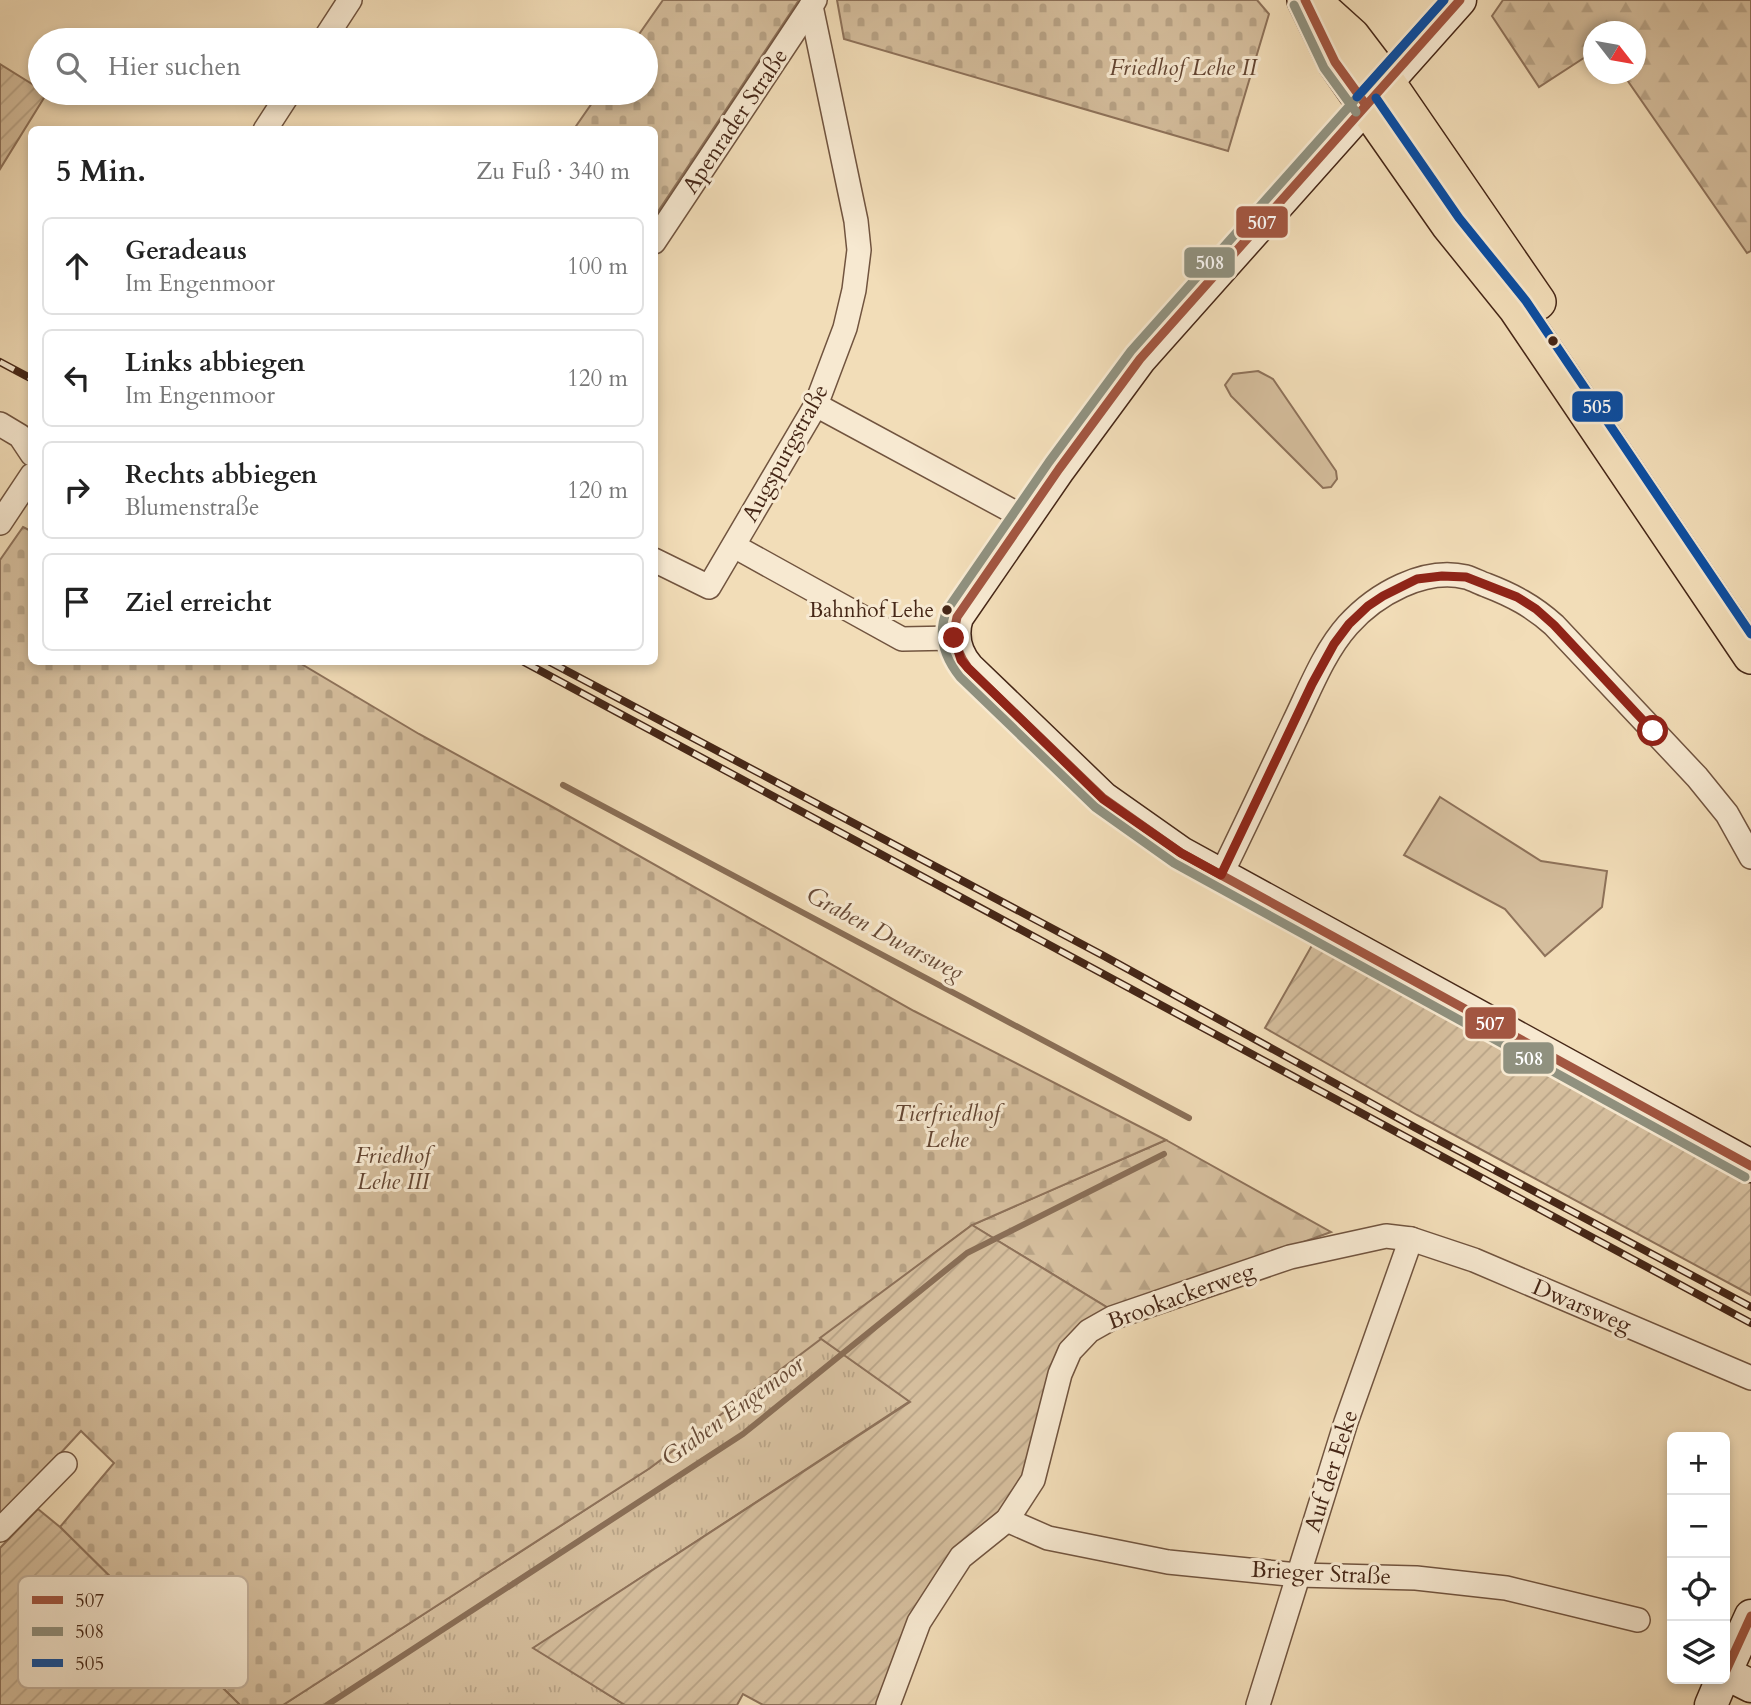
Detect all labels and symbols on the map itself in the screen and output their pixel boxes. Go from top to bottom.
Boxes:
north arrow [1583,21,1646,84]
street label: Apenrader Straße [675,42,795,200]
park label: Friedhof Lehe II [1110,52,1259,83]
line badge: 507 [1235,205,1289,239]
text: 507 [1247,210,1277,236]
line badge: 508 [1183,246,1236,279]
text: 508 [1195,250,1225,276]
unlabelled marker [1546,334,1560,348]
street label: Augspurgstraße [734,379,836,527]
line badge: 505 [1571,390,1624,423]
text: 505 [1582,394,1612,420]
place label: Bahnhof Lehe [809,596,934,625]
marker: Bahnhof Lehe [940,603,954,617]
route end [938,622,969,653]
route start [1637,715,1668,746]
water label: Graben Dwarsweg [801,879,970,989]
line badge: 507 [1464,1006,1517,1040]
text: 507 [1475,1011,1505,1037]
line badge: 508 [1502,1041,1555,1075]
text: 508 [1514,1046,1544,1072]
park label: Tierfriedhof Lehe [894,1098,1005,1155]
park label: Friedhof Lehe III [355,1140,436,1197]
street label: Brookackerweg [1103,1255,1259,1337]
street label: Dwarsweg [1528,1271,1636,1341]
water label: Graben Engemoor [655,1347,812,1474]
street label: Auf der Eeke [1297,1406,1365,1536]
street label: Brieger Straße [1250,1554,1392,1592]
legend [18,1576,248,1688]
text: 507 [75,1588,104,1614]
text: 508 [75,1619,104,1645]
text: 505 [75,1651,104,1677]

